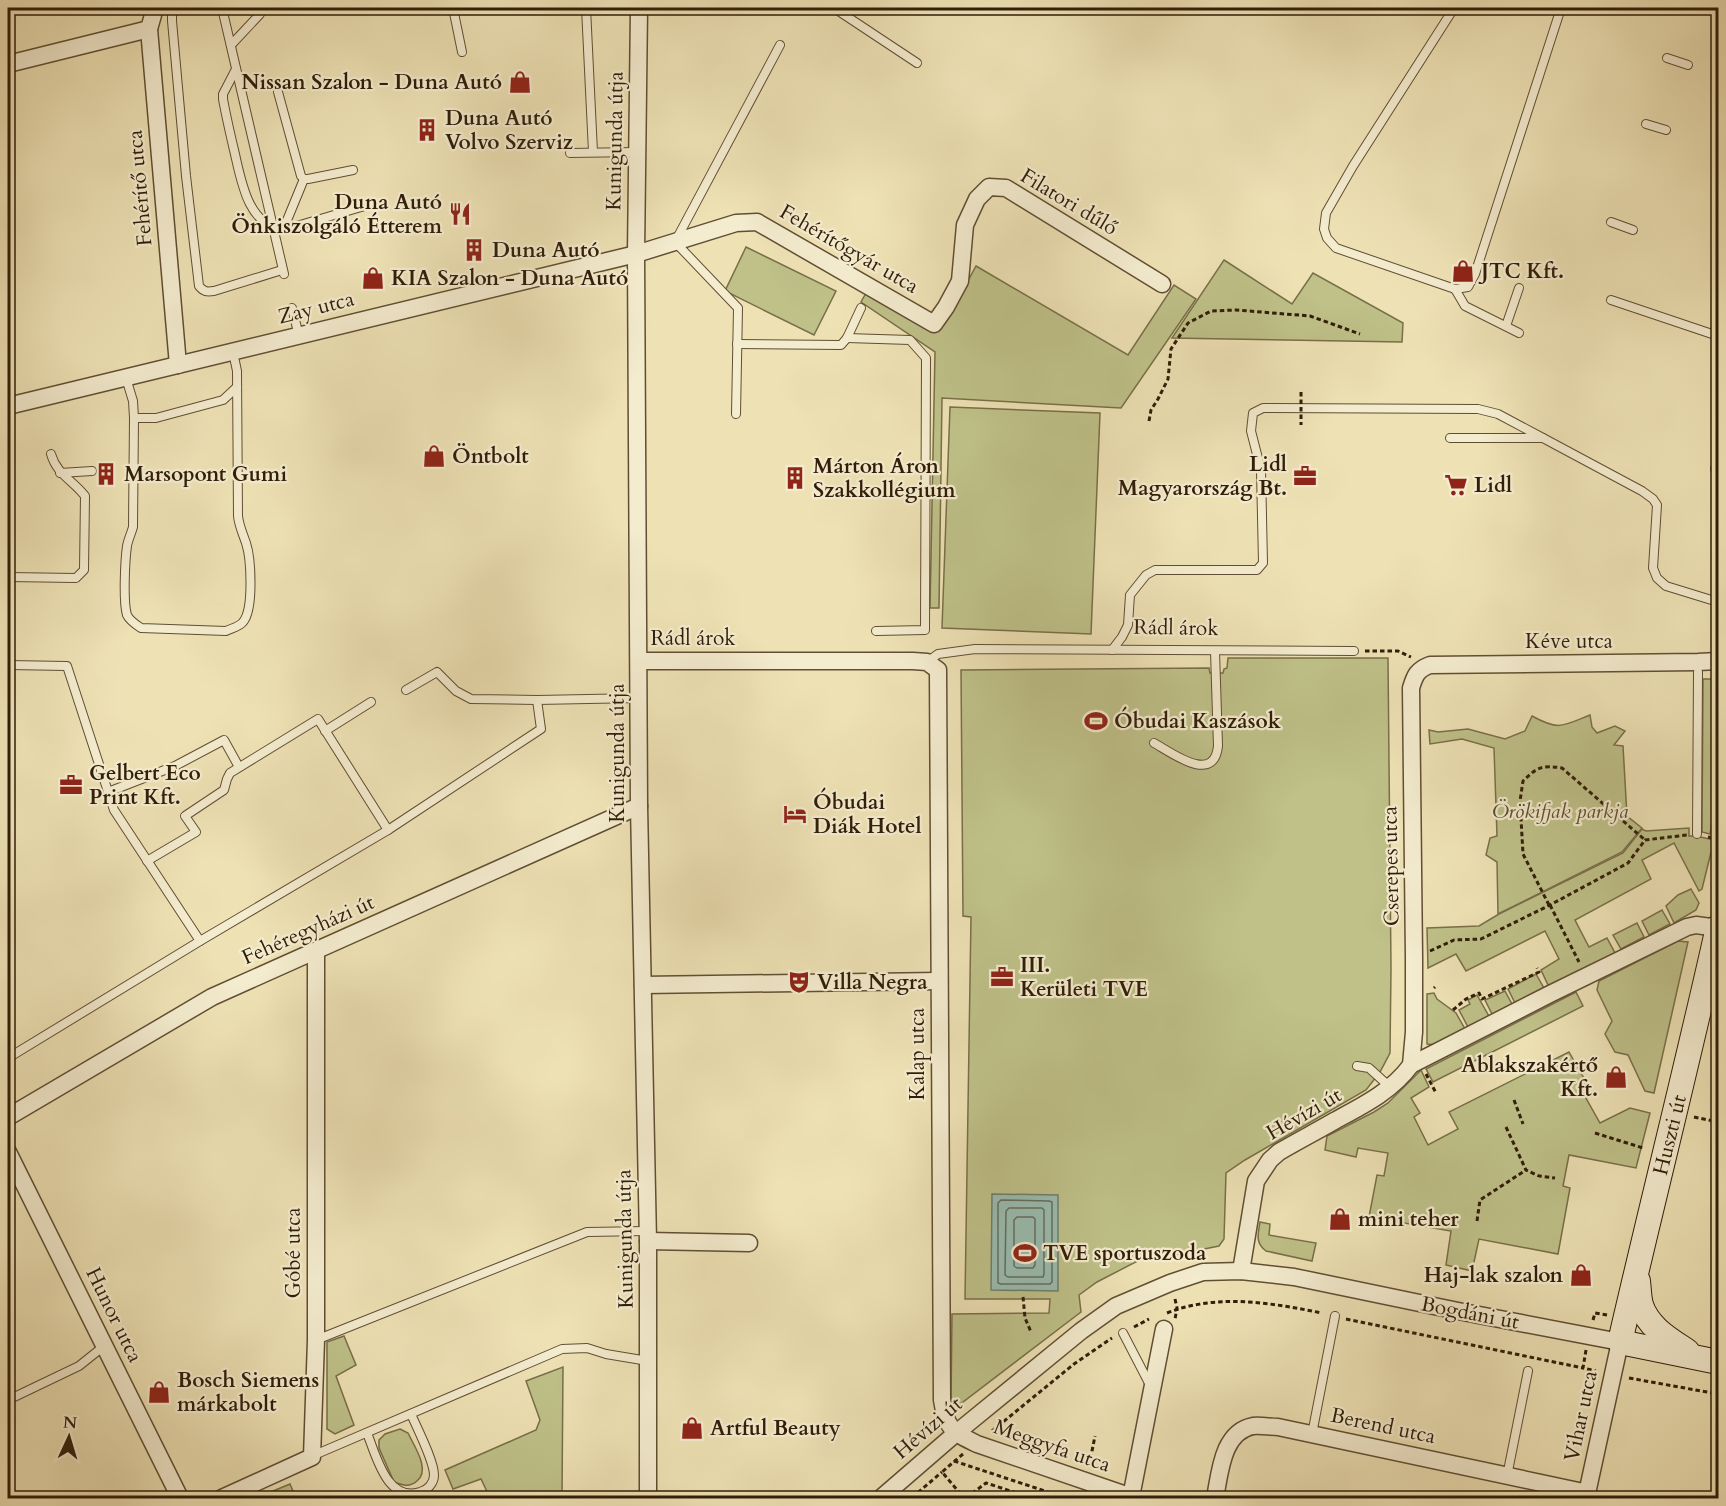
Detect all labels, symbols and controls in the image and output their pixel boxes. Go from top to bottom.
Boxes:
place label: Nissan Szalon - Duna Autó [241,68,502,97]
shop icon: Nissan Szalon - Duna Autó [507,69,533,95]
street label: Kunigunda útja [599,71,631,211]
place label: Duna Autó Volvo Szerviz [445,104,574,157]
building icon: Duna Autó Volvo Szerviz [414,117,440,143]
street label: Fehérítő utca [120,129,160,247]
street label: Filatori dűlő [1015,162,1123,242]
place label: Duna Autó Önkiszolgáló Étterem [231,188,443,241]
street label: Fehérítőgyár utca [774,197,924,301]
restaurant icon: Duna Autó Önkiszolgáló Étterem [447,201,473,227]
place label: Duna Autó [492,236,600,265]
building icon: Duna Autó [461,237,487,263]
place label: JTC Kft. [1478,257,1564,286]
shop icon: JTC Kft. [1450,258,1476,284]
place label: KIA Szalon - Duna Autó [391,264,628,293]
shop icon: KIA Szalon - Duna Autó [360,265,386,291]
street label: Zay utca [275,285,357,331]
place label: Öntbolt [452,442,529,471]
shop icon: Öntbolt [421,443,447,469]
place label: Lidl Magyarország Bt. [1118,450,1287,503]
place label: Márton Áron Szakkollégium [813,452,956,505]
place label: Marsopont Gumi [124,460,287,489]
building icon: Marsopont Gumi [93,461,119,487]
office icon: Lidl Magyarország Bt. [1292,463,1318,489]
building icon: Márton Áron Szakkollégium [782,465,808,491]
place label: Lidl [1474,471,1512,500]
supermarket icon: Lidl [1443,472,1469,498]
street label: Rádl árok [1133,613,1220,643]
street label: Rádl árok [650,624,736,653]
street label: Kéve utca [1525,627,1613,656]
street label: Kunigunda útja [603,683,632,823]
place label: Óbudai Kaszások [1114,706,1281,736]
sports icon: Óbudai Kaszások [1083,708,1109,734]
place label: Gelbert Eco Print Kft. [89,759,201,812]
office icon: Gelbert Eco Print Kft. [58,772,84,798]
place label: Óbudai Diák Hotel [813,787,922,841]
park label: Örökifjak parkja [1492,797,1628,826]
hotel icon: Óbudai Diák Hotel [782,801,808,827]
street label: Cserepes utca [1375,806,1407,926]
street label: Fehéregyházi út [237,888,379,972]
place label: III. Kerületi TVE [1020,951,1148,1004]
office icon: III. Kerületi TVE [989,964,1015,990]
place label: Villa Negra [817,968,928,997]
theatre icon: Villa Negra [786,969,812,995]
street label: Kalap utca [903,1008,932,1100]
place label: Ablakszakértő Kft. [1461,1051,1598,1104]
shop icon: Ablakszakértő Kft. [1603,1064,1629,1090]
street label: Hévízi út [1261,1081,1347,1147]
street label: Huszti út [1646,1091,1694,1178]
street label: Kunigunda útja [609,1169,641,1309]
place label: mini teher [1358,1205,1459,1234]
shop icon: mini teher [1327,1206,1353,1232]
street label: Góbé utca [279,1207,308,1299]
place label: TVE sportuszoda [1043,1239,1207,1268]
sports icon: TVE sportuszoda [1012,1240,1038,1266]
place label: Haj-lak szalon [1424,1261,1563,1290]
shop icon: Haj-lak szalon [1568,1262,1594,1288]
street label: Hunor utca [79,1263,149,1367]
street label: Bogdáni út [1419,1289,1522,1337]
place label: Bosch Siemens márkabolt [177,1366,319,1419]
street label: Vihar utca [1557,1368,1605,1464]
shop icon: Bosch Siemens márkabolt [146,1379,172,1405]
street label: Hévízi út [887,1390,969,1466]
street label: Berend utca [1328,1401,1438,1451]
north arrow [39,1407,99,1467]
text: N [62,1412,78,1434]
street label: Meggyfa utca [990,1412,1114,1480]
place label: Artful Beauty [710,1414,841,1443]
shop icon: Artful Beauty [679,1415,705,1441]

